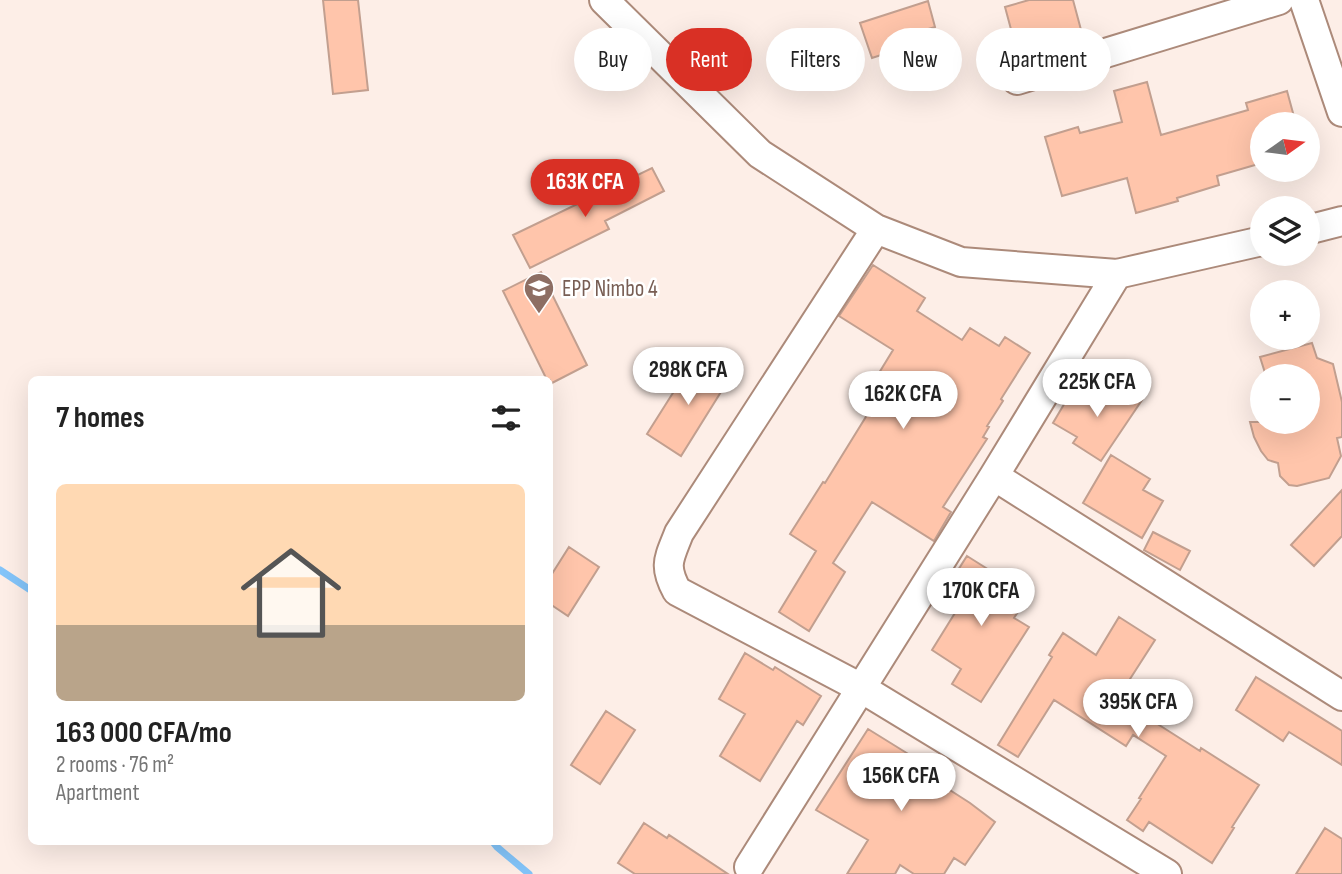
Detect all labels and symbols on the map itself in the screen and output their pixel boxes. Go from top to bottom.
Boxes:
north arrow [1250,112,1320,182]
pin: 163K CFA [513,160,657,219]
school or university icon: EPP Nimbo 4 [522,271,556,315]
place label: EPP Nimbo 4 [562,275,658,303]
pin: 298K CFA [616,348,760,407]
pin: 225K CFA [1025,360,1169,419]
pin: 162K CFA [831,372,975,431]
pin: 170K CFA [909,568,1053,628]
pin: 395K CFA [1066,680,1210,739]
pin: 156K CFA [829,754,973,813]

